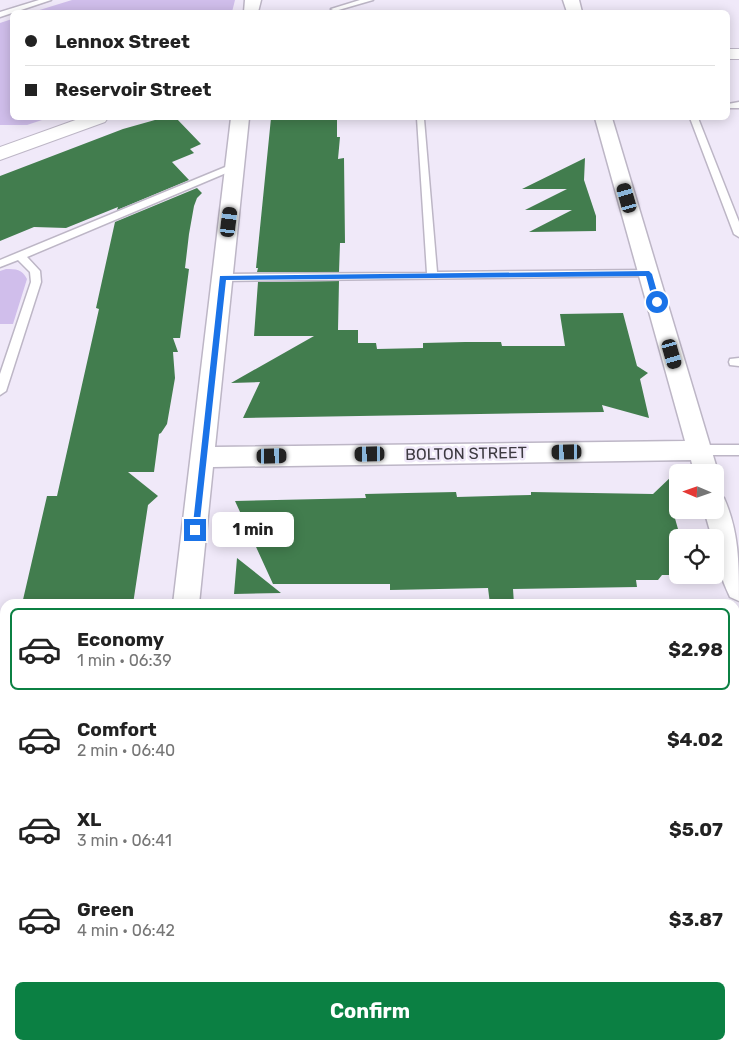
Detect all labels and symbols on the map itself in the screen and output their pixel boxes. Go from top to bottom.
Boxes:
car [615,182,638,214]
car [219,206,238,238]
route start [646,291,668,313]
car [660,338,683,370]
street label: BOLTON STREET [405,443,527,464]
car [551,444,582,460]
car [354,446,385,462]
car [256,448,287,464]
north arrow [669,464,724,519]
callout: 1 min [212,512,295,548]
route end [184,519,206,541]

